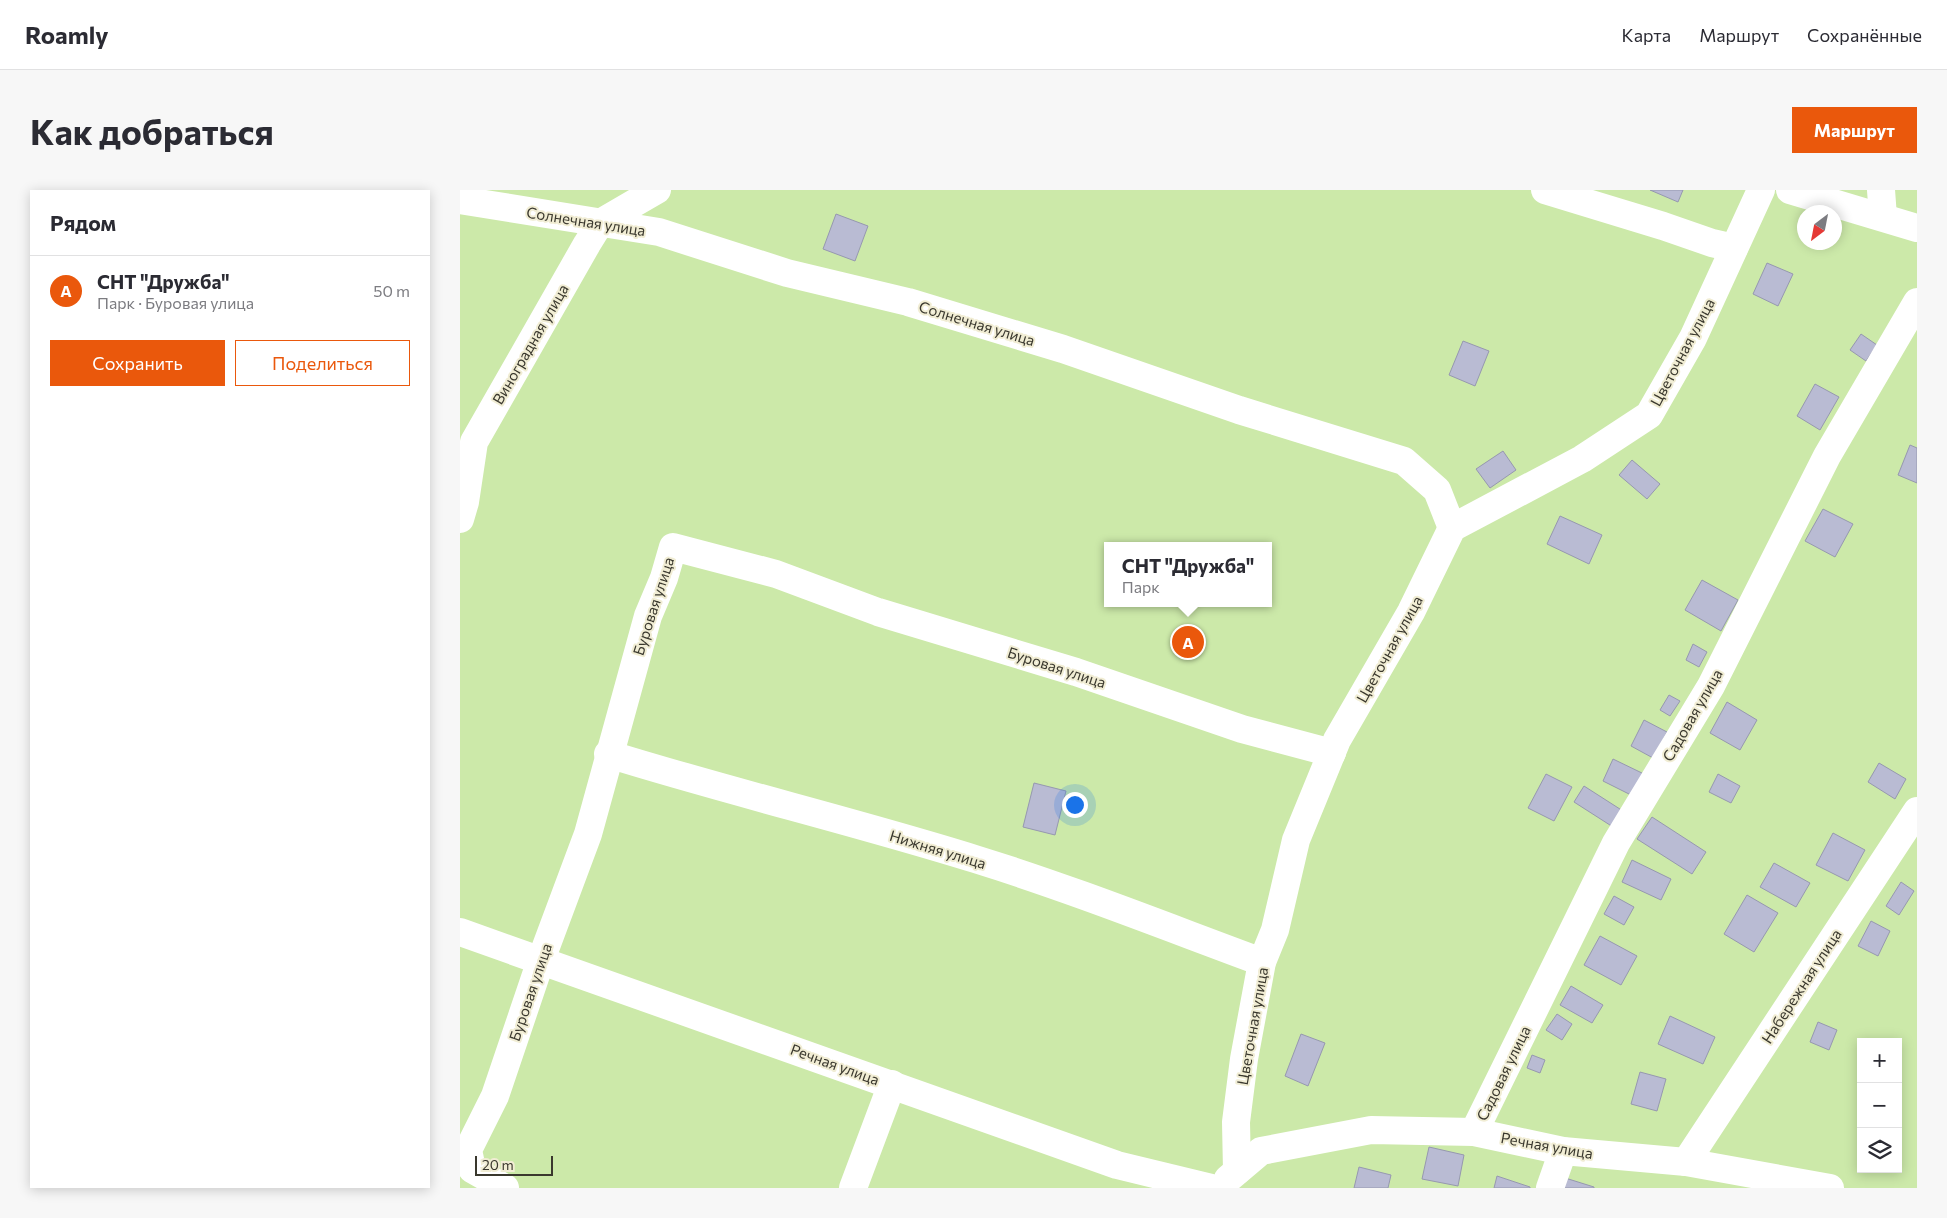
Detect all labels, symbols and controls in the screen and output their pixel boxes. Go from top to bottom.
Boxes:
text: Roamly [25,20,108,49]
text: Карта [1622,24,1671,46]
text: Маршрут [1699,24,1779,46]
text: Сохранённые [1807,24,1922,46]
button: Маршрут [1792,107,1917,153]
text: Как добраться [30,109,274,152]
street label: Солнечная улица [525,203,647,239]
north arrow [1797,205,1842,250]
text: Рядом [50,210,116,235]
text: СНТ "Дружба" [97,270,230,293]
text: A [60,281,72,300]
text: 50 m [373,281,410,300]
street label: Виноградная улица [488,281,572,407]
text: Парк · Буровая улица [97,293,254,312]
street label: Цветочная улица [1646,295,1718,409]
street label: Солнечная улица [917,297,1037,349]
button: Сохранить [50,340,225,386]
button: Поделиться [235,340,410,386]
popup [1104,542,1272,607]
text: СНТ "Дружба" [1122,554,1254,577]
street label: Буровая улица [629,555,677,657]
text: Парк [1122,577,1160,596]
street label: Цветочная улица [1352,592,1426,706]
pin: A [1172,623,1204,661]
street label: Буровая улица [1006,643,1108,691]
street label: Садовая улица [1658,666,1726,764]
your location [1062,792,1088,818]
street label: Нижняя улица [888,826,988,872]
street label: Набережная улица [1757,925,1845,1047]
street label: Буровая улица [505,941,555,1043]
street label: Цветочная улица [1233,966,1271,1086]
street label: Садовая улица [1472,1023,1534,1123]
map controls [1857,1038,1902,1173]
button: + [1857,1038,1902,1083]
street label: Речная улица [788,1040,882,1088]
button: − [1857,1083,1902,1128]
street label: Речная улица [1500,1128,1594,1162]
button: layers [1857,1128,1902,1173]
scale bar [475,1153,552,1176]
text: 20 m [482,1156,514,1173]

